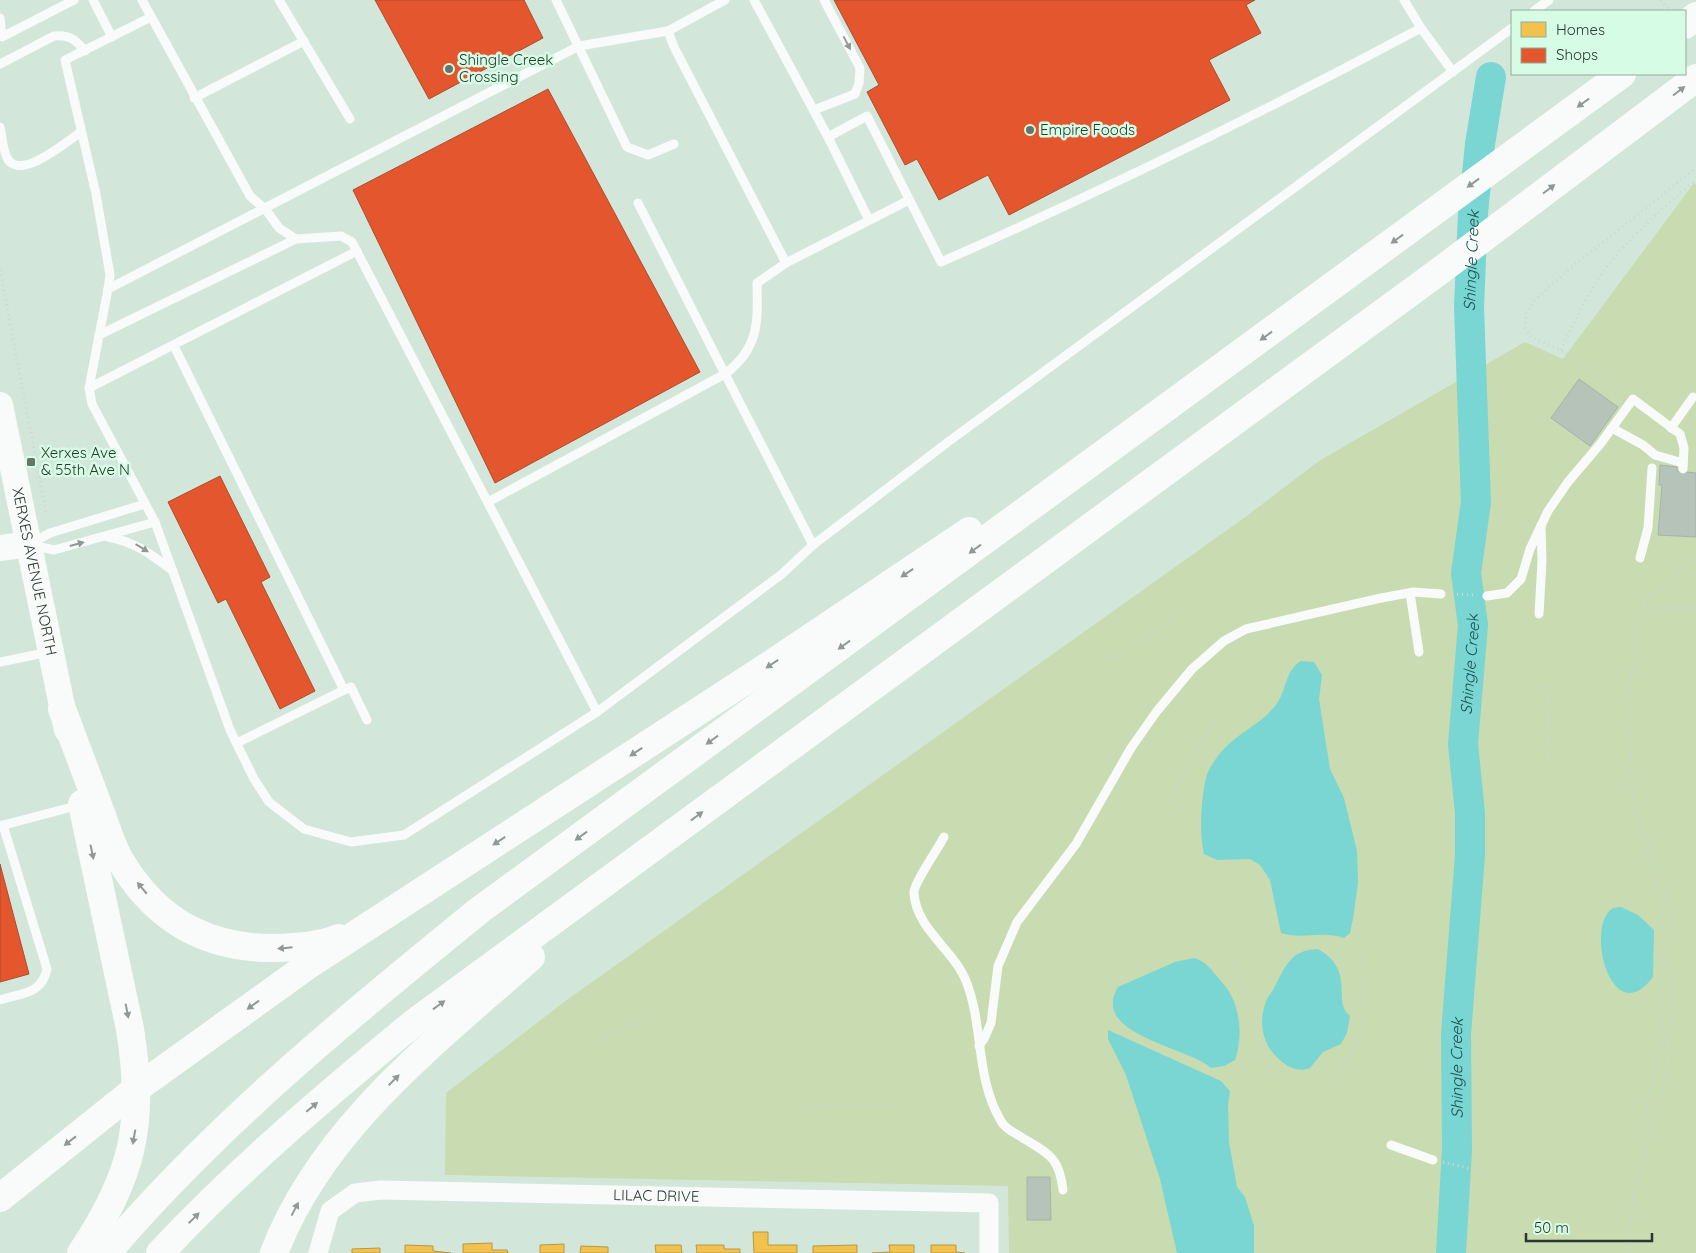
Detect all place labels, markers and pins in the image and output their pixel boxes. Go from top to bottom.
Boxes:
place label: Shingle Creek Crossing [459,50,553,86]
marker: Shingle Creek Crossing [443,63,455,75]
place label: Empire Foods [1040,120,1135,139]
marker: Empire Foods [1024,124,1036,136]
place label: Xerxes Ave & 55th Ave N [41,443,130,479]
marker: Xerxes Ave & 55th Ave N [25,456,37,468]

